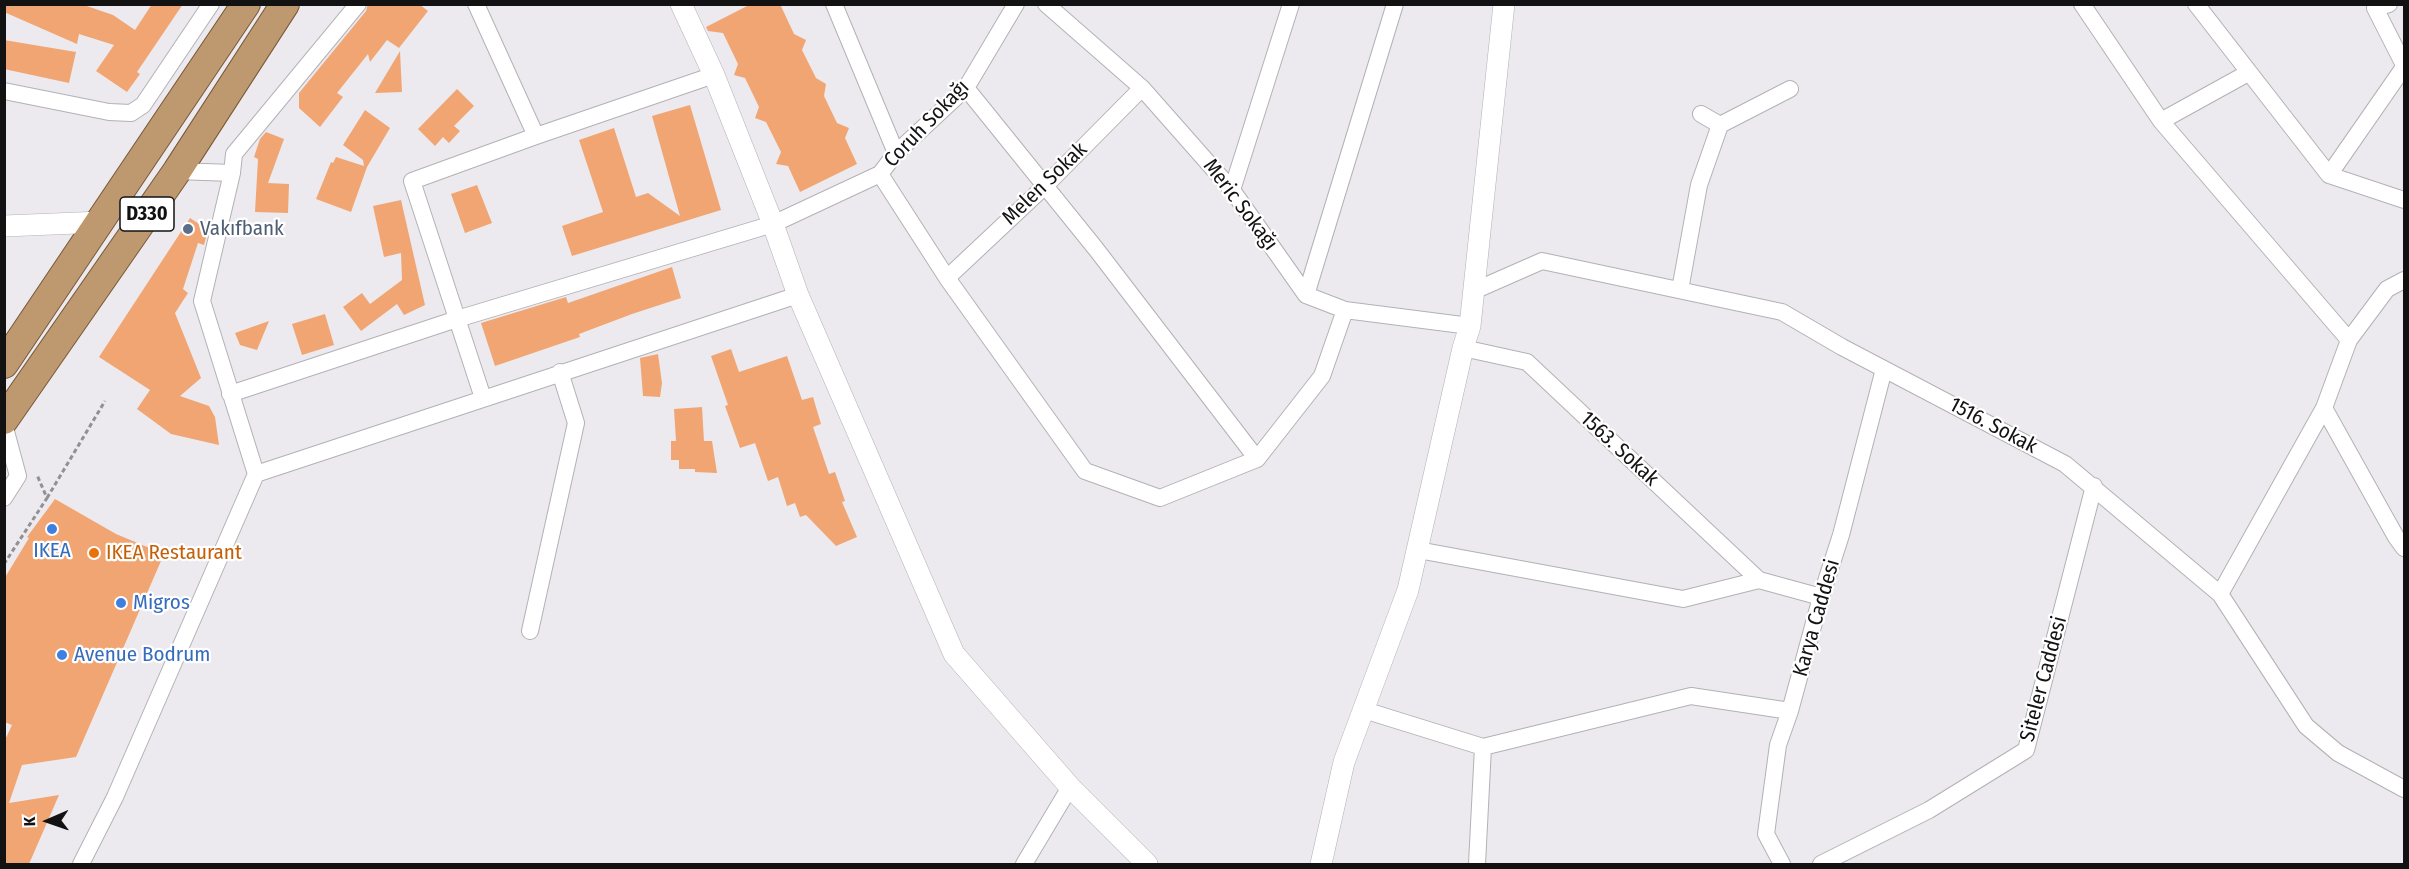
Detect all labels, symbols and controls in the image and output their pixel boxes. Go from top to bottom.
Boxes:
street label: Coruh Sokağı [879,75,975,173]
street label: Melen Sokak [997,137,1093,231]
street label: Meric Sokağı [1197,154,1283,256]
road number: D330 [120,197,174,231]
place label: Vakıfbank [200,216,284,242]
marker: Vakıfbank [181,222,195,236]
street label: 1516. Sokak [1945,392,2041,460]
street label: 1563. Sokak [1575,406,1663,492]
marker: IKEA [45,522,59,536]
place label: IKEA [33,538,71,564]
place label: IKEA Restaurant [106,540,242,566]
marker: IKEA Restaurant [87,546,101,560]
street label: Karya Caddesi [1788,556,1846,680]
place label: Migros [133,590,190,616]
marker: Migros [114,596,128,610]
street label: Siteler Caddesi [2015,614,2073,744]
place label: Avenue Bodrum [74,642,210,668]
marker: Avenue Bodrum [55,648,69,662]
north arrow [18,791,78,851]
text: K [20,817,39,827]

